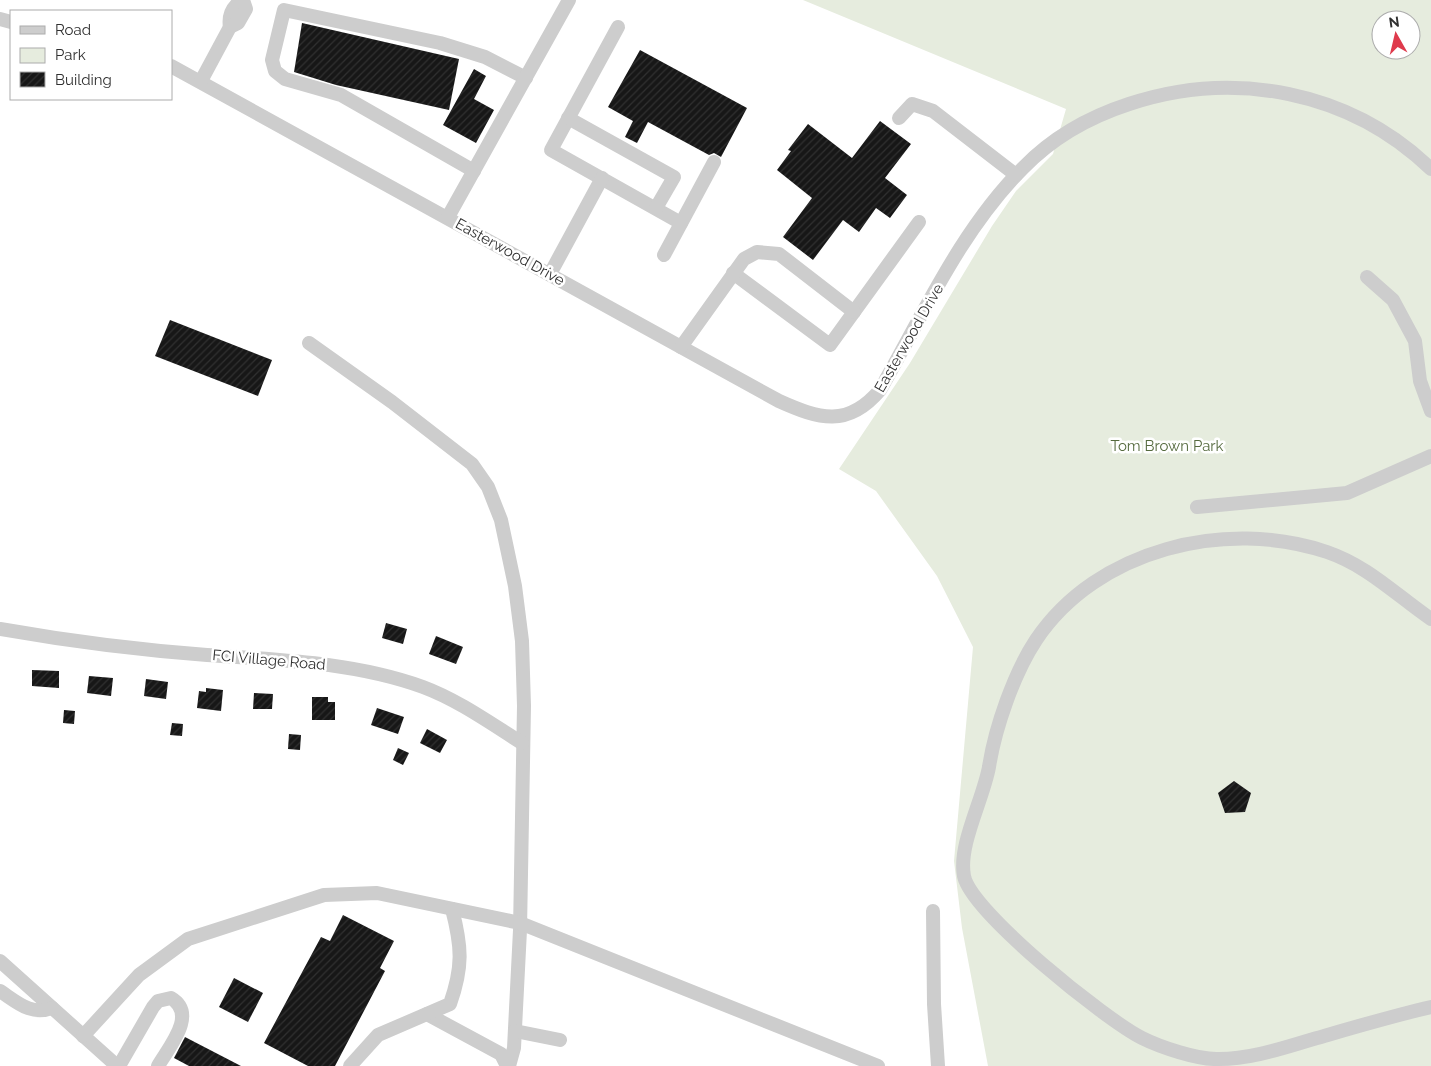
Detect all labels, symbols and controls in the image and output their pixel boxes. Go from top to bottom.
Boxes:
legend [10,10,172,100]
north arrow [1371,10,1421,60]
text: N [1388,13,1401,31]
text: Road [55,21,91,39]
text: Park [55,46,86,64]
text: Building [55,71,112,89]
street label: Easterwood Drive [452,215,568,290]
street label: Easterwood Drive [871,280,947,395]
park label: Tom Brown Park [1110,437,1224,455]
street label: FCI Village Road [212,646,326,674]

